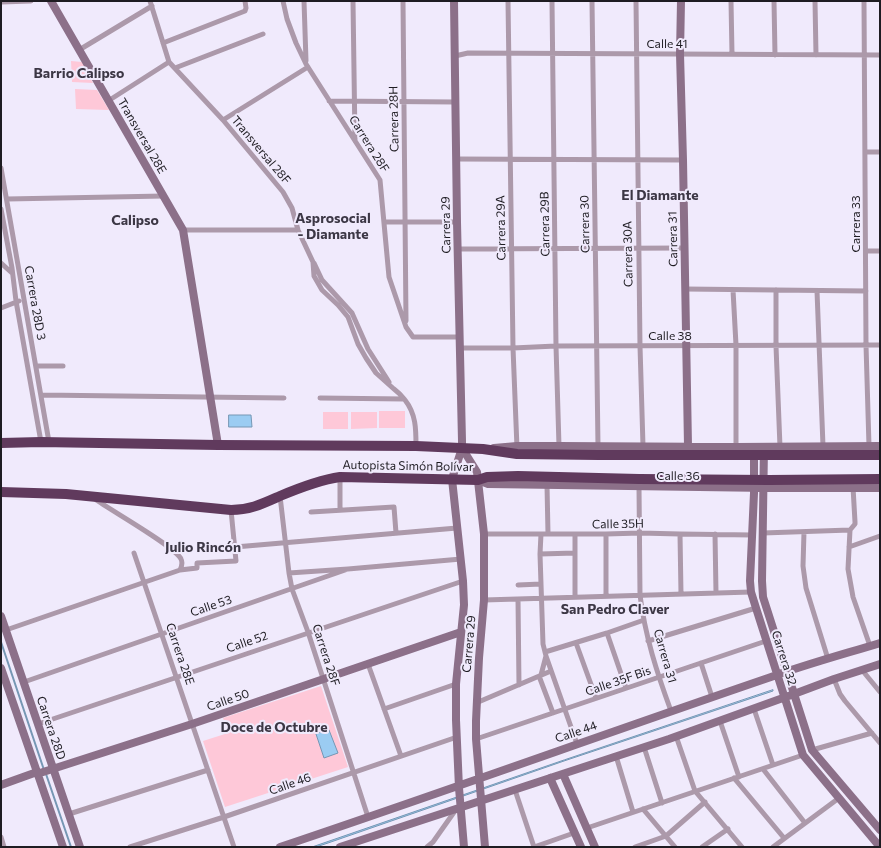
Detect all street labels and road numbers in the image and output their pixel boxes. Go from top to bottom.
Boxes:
street label: Calle 41 [646,37,688,51]
street label: Carrera 28H [386,86,402,152]
street label: Transversal 28E [115,96,169,176]
street label: Transversal 28F [228,113,294,187]
street label: Carrera 28F [346,113,392,175]
street label: Carrera 29B [537,191,553,257]
street label: Carrera 29A [493,195,509,261]
street label: Carrera 30 [577,195,593,253]
street label: Carrera 33 [849,195,863,253]
street label: Carrera 29 [438,196,454,254]
street label: Carrera 31 [665,211,681,267]
street label: Carrera 30A [620,221,636,287]
street label: Carrera 28D 3 [21,265,49,341]
street label: Calle 38 [648,329,692,343]
street label: Autopista Simón Bolívar [342,458,474,474]
street label: Calle 36 [656,469,700,483]
street label: Calle 35H [592,516,644,532]
street label: Calle 53 [188,592,234,620]
street label: Carrera 29 [459,615,479,673]
street label: Carrera 28E [163,621,197,687]
street label: Carrera 28F [309,622,343,688]
street label: Carrera 31 [650,627,680,685]
street label: Calle 52 [224,628,270,656]
street label: Carrera 32 [768,629,800,687]
street label: Calle 35F Bis [583,663,653,699]
street label: Calle 50 [205,686,251,714]
street label: Carrera 28D [33,694,69,762]
street label: Calle 44 [553,718,599,746]
street label: Calle 46 [267,770,313,798]

